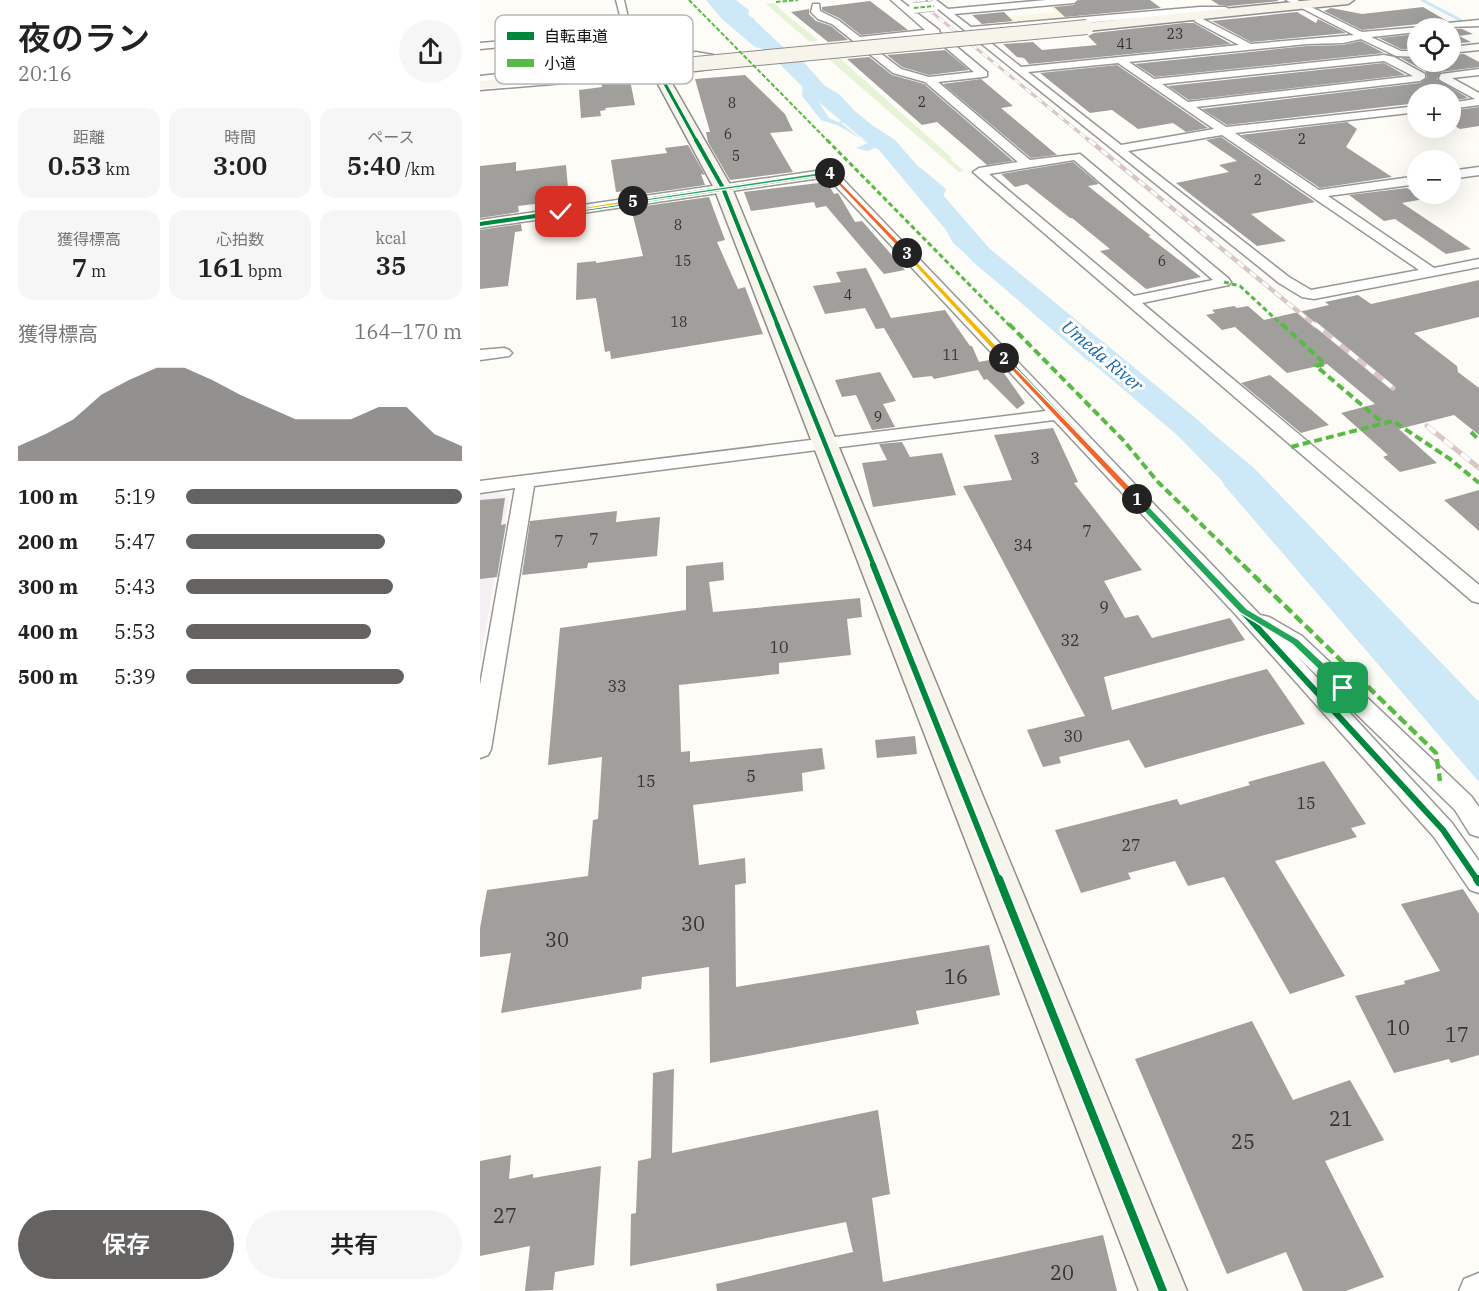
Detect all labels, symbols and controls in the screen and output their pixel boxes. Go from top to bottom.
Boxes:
legend [495,15,693,84]
text: 夜のラン [18,16,150,59]
map controls [1407,18,1461,204]
button: locate [1407,18,1461,72]
button: share [399,20,462,83]
house number: 23 [1167,25,1183,43]
text: 自転車道 [544,26,608,46]
house number: 41 [1117,35,1133,53]
text: 小道 [544,53,576,73]
text: 20:16 [18,60,72,87]
button: + [1407,84,1461,138]
house number: 2 [918,93,926,111]
house number: 8 [728,94,736,112]
house number: 6 [724,125,732,143]
text: 距離 [73,127,105,147]
text: 時間 [224,127,256,147]
text: ペース [367,127,415,147]
house number: 2 [1298,130,1306,148]
house number: 5 [732,147,740,165]
text: 0.53 [48,148,102,182]
text: 3:00 [213,148,267,182]
text: 5:40 [347,148,401,182]
button: − [1407,150,1461,204]
pin: 4 [815,158,845,188]
text: km [102,159,130,179]
text: /km [401,159,435,179]
text: 4 [825,163,835,183]
house number: 2 [1254,171,1262,189]
pin [535,186,586,237]
pin: 5 [618,186,648,216]
text: 5 [628,191,638,211]
icon: check [544,195,577,228]
house number: 8 [674,216,682,234]
text: kcal [376,228,406,248]
text: 獲得標高 [57,229,121,249]
text: 心拍数 [216,229,264,249]
pin: 3 [892,238,922,268]
text: 3 [902,243,912,263]
text: 35 [375,248,407,282]
text: 7 [72,250,87,284]
text: 161 [197,250,244,284]
house number: 15 [675,252,691,270]
house number: 6 [1158,252,1166,270]
text: m [87,261,106,281]
text: bpm [244,261,283,281]
house number: 4 [844,286,852,304]
house number: 18 [671,313,687,331]
water label: Umeda River [1057,315,1149,397]
text: 164–170 m [355,318,462,345]
text: 獲得標高 [18,320,98,347]
pin: 2 [989,343,1019,373]
house number: 11 [943,346,959,364]
text: 2 [999,348,1009,368]
house number: 9 [874,408,882,426]
house number: 3 [1030,448,1040,468]
text: 100 m [18,483,78,510]
text: 5:19 [114,483,156,510]
pin: 1 [1122,484,1152,514]
text: 1 [1132,489,1142,509]
house number: 7 [1082,521,1092,541]
text: 200 m [18,528,78,555]
text: 5:47 [114,528,156,555]
house number: 7 [589,529,599,549]
house number: 7 [554,531,564,551]
house number: 34 [1013,535,1033,555]
text: 300 m [18,573,78,600]
text: 5:43 [114,573,156,600]
house number: 9 [1099,597,1109,617]
text: 400 m [18,618,78,645]
text: 5:53 [114,618,156,645]
house number: 32 [1060,630,1080,650]
house number: 10 [769,637,789,657]
pin [1317,662,1368,713]
text: 500 m [18,663,78,690]
text: 5:39 [114,663,156,690]
icon: arrive [1326,671,1359,704]
house number: 33 [607,676,627,696]
house number: 30 [1063,726,1083,746]
house number: 5 [746,766,756,786]
house number: 15 [636,771,656,791]
house number: 15 [1296,793,1316,813]
house number: 27 [1121,835,1141,855]
house number: 30 [681,910,705,937]
house number: 30 [545,926,569,953]
house number: 16 [944,963,968,990]
house number: 10 [1386,1014,1410,1041]
house number: 17 [1445,1021,1469,1048]
house number: 21 [1329,1105,1353,1132]
house number: 25 [1231,1128,1255,1155]
house number: 27 [493,1202,517,1229]
button: 保存 [18,1210,234,1279]
button: 共有 [246,1210,462,1279]
house number: 20 [1050,1259,1074,1286]

